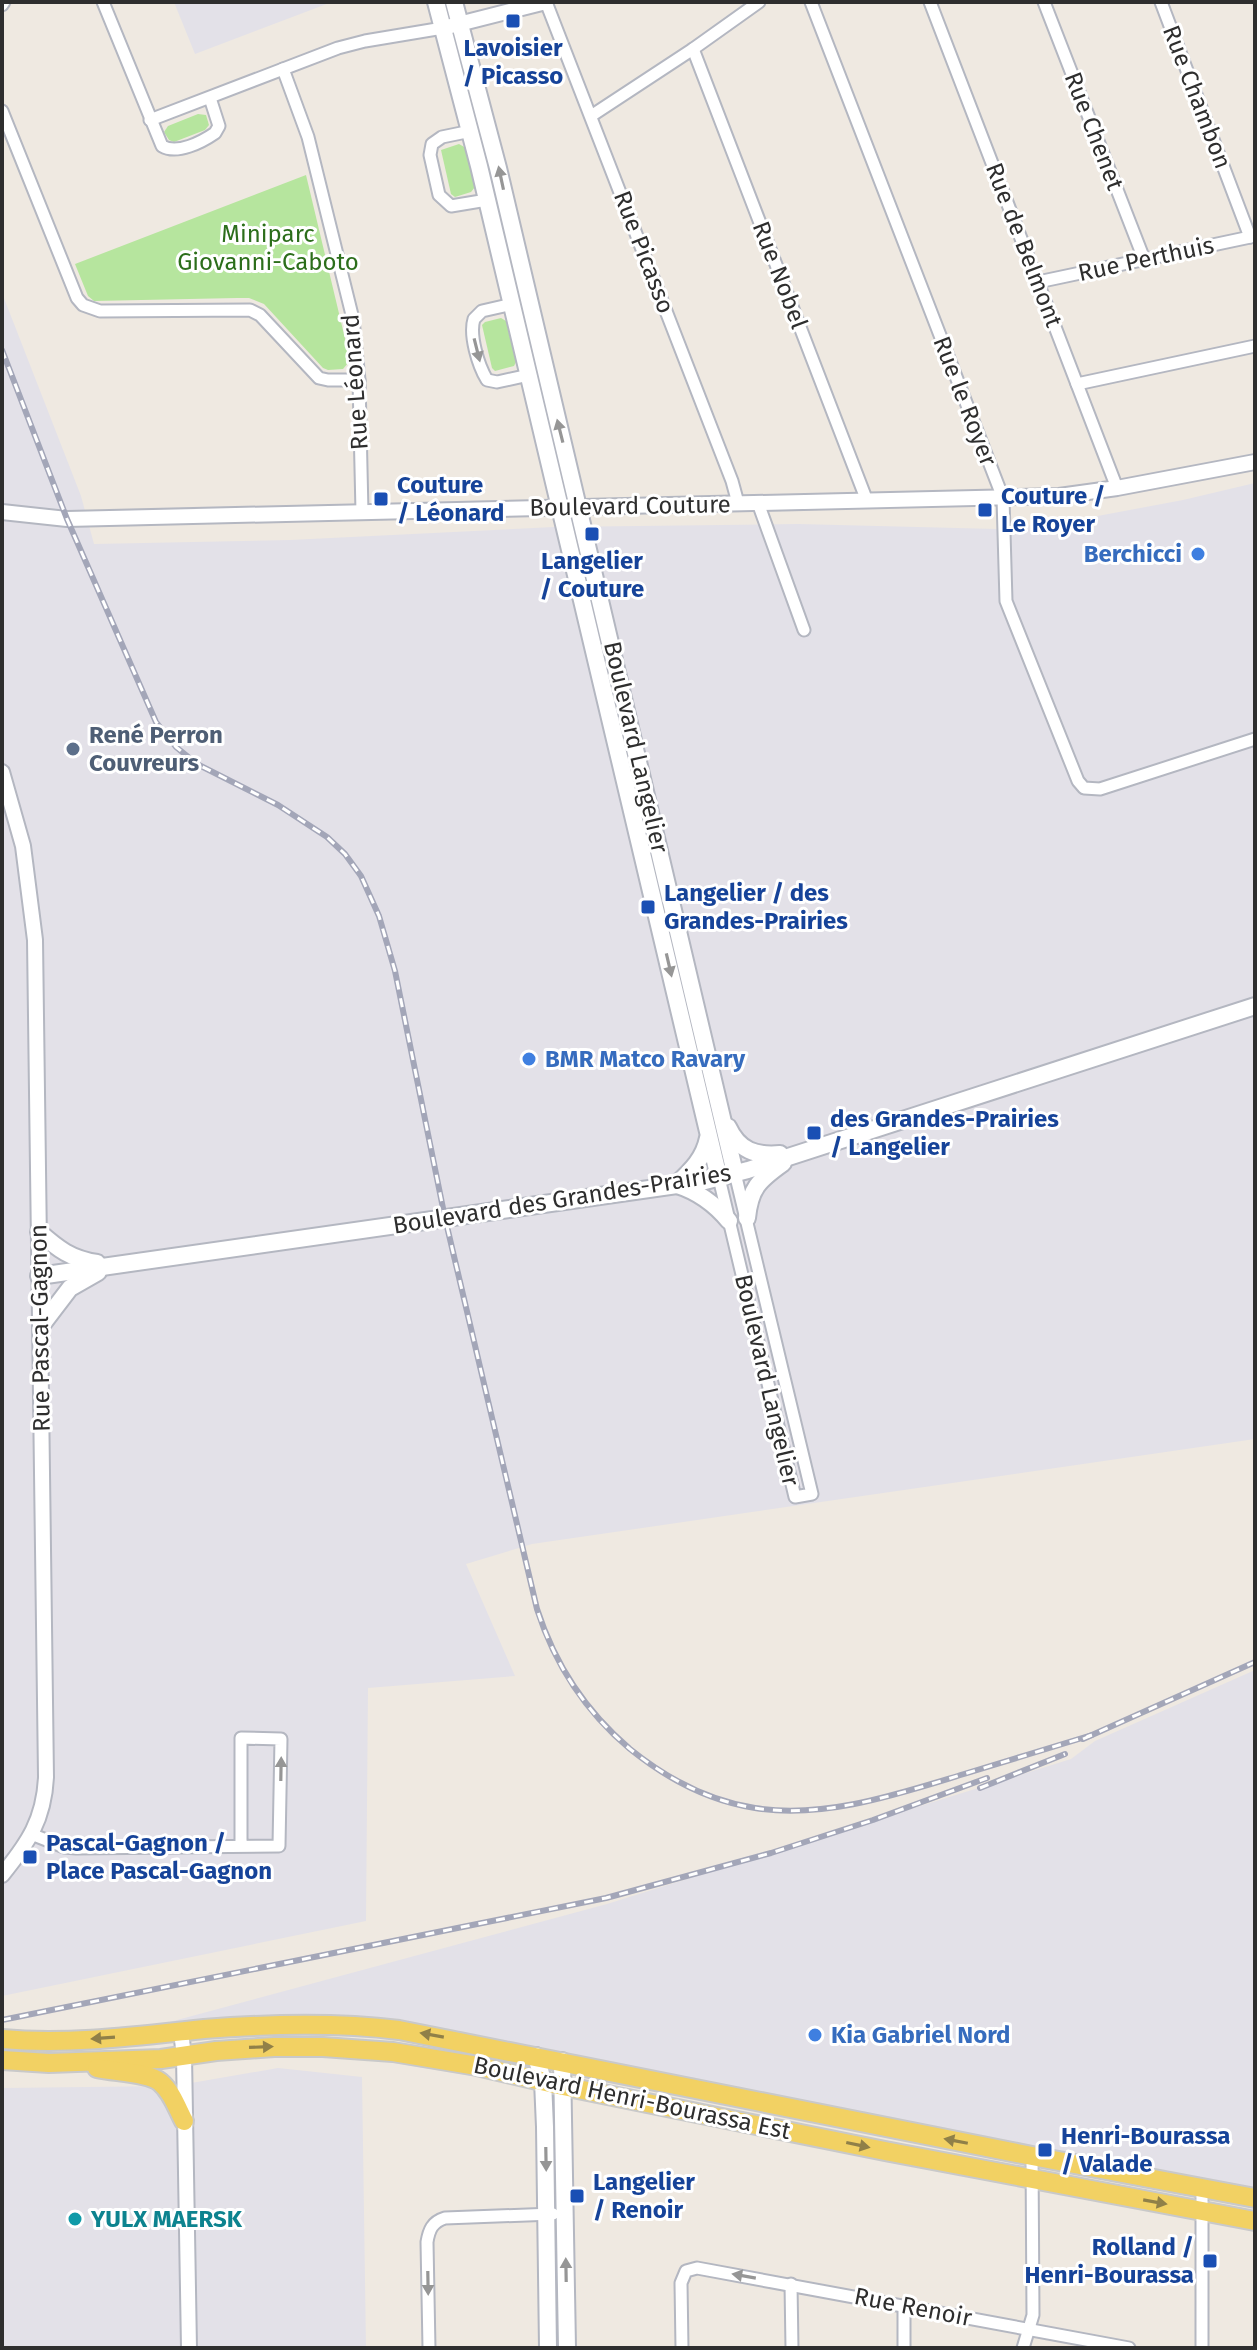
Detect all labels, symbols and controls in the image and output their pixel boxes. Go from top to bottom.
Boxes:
marker: Lavoisier / Picasso [504,12,522,30]
street label: Rue Chambon [1157,21,1237,173]
place label: Lavoisier / Picasso [463,34,563,90]
street label: Rue Chenet [1059,68,1129,194]
street label: Rue de Belmont [980,159,1068,331]
one-way arrow [494,166,507,191]
street label: Rue Picasso [608,187,680,317]
street label: Rue Nobel [747,217,813,333]
park label: Miniparc Giovanni-Caboto [177,220,359,276]
street label: Rue Perthuis [1076,231,1216,287]
street label: Rue Léonard [336,313,374,451]
street label: Rue le Royer [927,332,1003,470]
one-way arrow [471,338,484,363]
one-way arrow [554,419,566,444]
place label: Couture / Léonard [397,471,504,527]
place label: Couture / Le Royer [1001,482,1105,538]
marker: Couture / Léonard [372,490,390,508]
street label: Boulevard Couture [529,490,731,522]
marker: Couture / Le Royer [976,501,994,519]
marker: Langelier / Couture [583,525,601,543]
place label: Berchicci [1084,540,1182,568]
marker: Berchicci [1189,545,1207,563]
place label: Langelier / Couture [540,547,644,603]
street label: Boulevard Langelier [598,638,674,856]
place label: René Perron Couvreurs [89,721,223,777]
marker: René Perron Couvreurs [64,740,82,758]
place label: Langelier / des Grandes-Prairies [664,879,848,935]
marker: Langelier / des Grandes-Prairies [639,898,657,916]
one-way arrow [663,953,675,978]
place label: BMR Matco Ravary [545,1045,746,1073]
marker: BMR Matco Ravary [520,1050,538,1068]
place label: des Grandes-Prairies / Langelier [830,1105,1059,1161]
marker: des Grandes-Prairies / Langelier [805,1124,823,1142]
street label: Boulevard des Grandes-Prairies [391,1158,733,1240]
street label: Rue Pascal-Gagnon [24,1224,56,1432]
street label: Boulevard Langelier [729,1271,805,1489]
one-way arrow [274,1756,287,1781]
place label: Pascal-Gagnon / Place Pascal-Gagnon [46,1829,272,1885]
marker: Pascal-Gagnon / Place Pascal-Gagnon [21,1848,39,1866]
place label: Kia Gabriel Nord [831,2021,1010,2049]
marker: Kia Gabriel Nord [806,2026,824,2044]
one-way arrow [419,2028,444,2040]
one-way arrow [90,2032,115,2045]
one-way arrow [249,2041,274,2054]
street label: Boulevard Henri-Bourassa Est [471,2051,793,2145]
place label: Henri-Bourassa / Valade [1061,2122,1230,2178]
one-way arrow [943,2134,968,2147]
one-way arrow [845,2139,870,2152]
marker: Henri-Bourassa / Valade [1036,2141,1054,2159]
one-way arrow [540,2147,552,2172]
place label: Langelier / Renoir [593,2168,695,2224]
marker: Langelier / Renoir [568,2187,586,2205]
one-way arrow [1143,2197,1168,2209]
place label: YULX MAERSK [90,2205,243,2233]
marker: YULX MAERSK [66,2210,84,2228]
place label: Rolland / Henri-Bourassa [1025,2233,1194,2289]
marker: Rolland / Henri-Bourassa [1201,2252,1219,2270]
one-way arrow [560,2257,572,2282]
one-way arrow [731,2269,756,2281]
one-way arrow [421,2271,434,2296]
street label: Rue Renoir [852,2282,975,2332]

